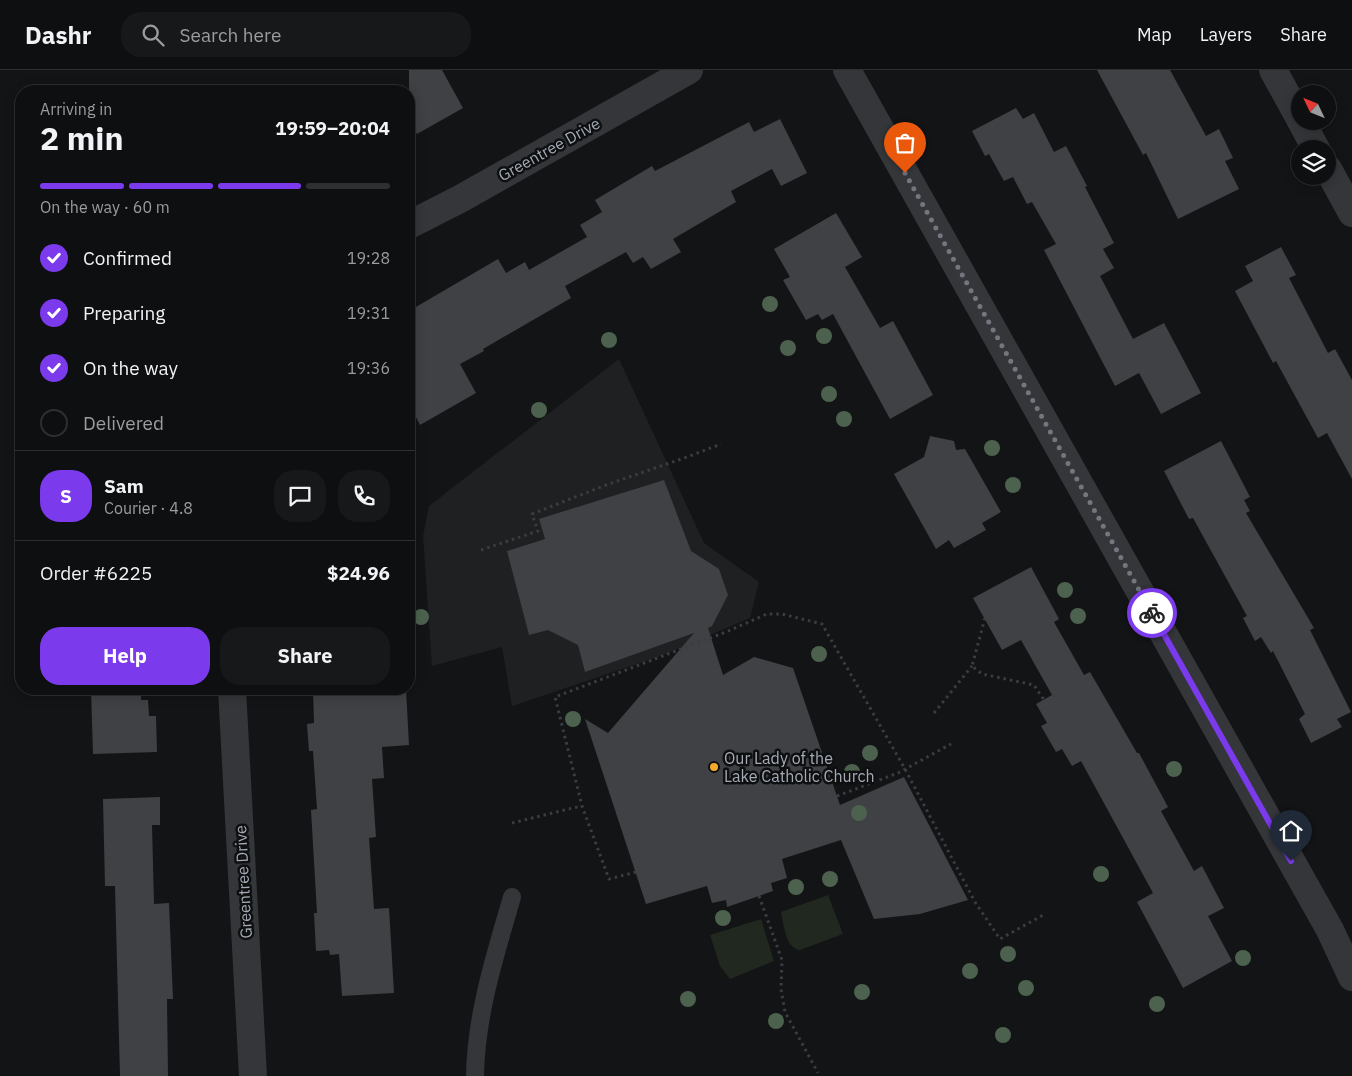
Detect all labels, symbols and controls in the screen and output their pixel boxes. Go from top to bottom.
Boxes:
search box [121,12,471,57]
text: Dashr [25,19,91,51]
icon: search [139,21,167,49]
text: Search here [179,23,281,47]
text: Map [1137,23,1172,46]
text: Layers [1200,23,1252,46]
text: Share [1280,23,1327,46]
north arrow [1291,85,1336,130]
map controls [1291,85,1336,185]
text: Arriving in [40,99,112,119]
street label: Greentree Drive [495,113,604,185]
text: 19:59–20:04 [275,116,390,140]
text: 2 min [40,117,124,159]
pin [884,122,926,173]
icon: bag [891,129,919,157]
button: layers [1291,140,1336,185]
text: On the way · 60 m [40,197,170,217]
icon: check [40,244,68,272]
text: Confirmed [83,246,172,270]
text: 19:28 [347,248,390,268]
icon: check [40,299,68,327]
text: Preparing [83,301,165,325]
text: 19:31 [347,303,390,323]
icon: check [40,354,68,382]
text: On the way [83,356,178,380]
text: 19:36 [347,358,390,378]
text: Delivered [83,411,164,435]
button: chat [274,470,326,522]
button: phone [338,470,390,522]
text: Sam [104,474,144,498]
text: S [60,484,72,508]
text: Courier · 4.8 [104,498,193,518]
text: Order #6225 [40,561,152,585]
text: $24.96 [327,561,390,585]
courier [1127,588,1177,638]
icon: bike [1138,599,1166,627]
button: Help [40,627,210,685]
button: Share [220,627,390,685]
place label: Our Lady of the Lake Catholic Church [724,748,875,786]
marker: Our Lady of the Lake Catholic Church [708,761,720,773]
pin [1270,810,1312,861]
icon: home [1277,817,1305,845]
street label: Greentree Drive [230,825,256,939]

